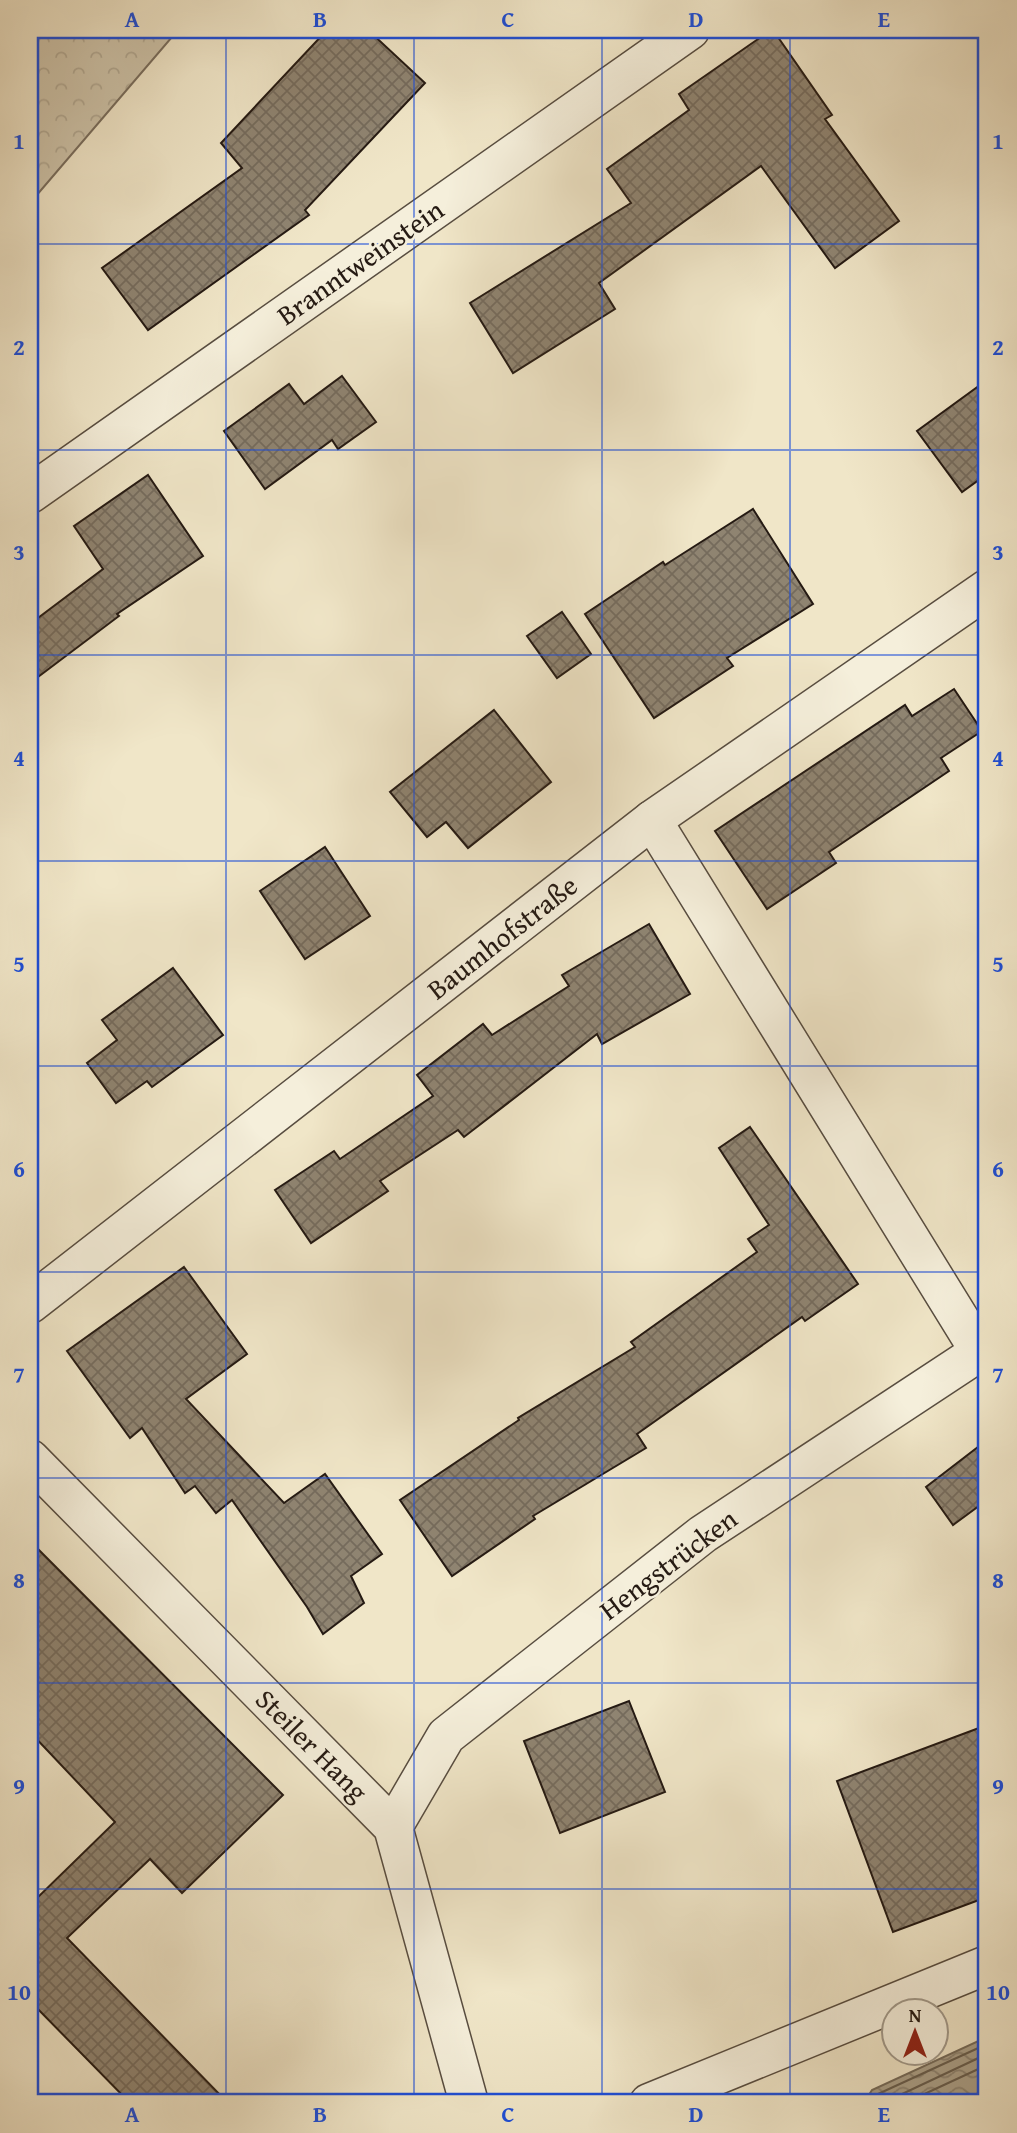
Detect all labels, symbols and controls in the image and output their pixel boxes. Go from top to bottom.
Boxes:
text: A [125,2,140,35]
text: B [313,2,327,35]
text: C [501,2,515,35]
text: D [689,2,704,35]
text: E [878,2,890,35]
text: 1 [13,124,25,157]
text: 1 [992,124,1004,157]
street label: Branntweinstein [268,189,452,334]
text: 2 [13,330,25,363]
text: 2 [992,330,1004,363]
text: 3 [13,535,25,568]
text: 3 [992,535,1004,568]
text: 4 [13,741,25,774]
text: 4 [992,741,1004,774]
street label: Baumhofstraße [418,865,586,1009]
text: 5 [13,947,25,980]
text: 5 [992,947,1004,980]
text: 6 [13,1152,25,1185]
text: 6 [992,1152,1004,1185]
text: 7 [13,1358,25,1391]
text: 7 [992,1358,1004,1391]
street label: Hengstrücken [590,1498,746,1629]
text: 8 [13,1563,25,1596]
text: 8 [992,1563,1004,1596]
street label: Steiler Hang [247,1679,378,1810]
text: 9 [13,1769,25,1802]
text: 9 [992,1769,1004,1802]
text: 10 [7,1975,31,2008]
text: 10 [986,1975,1010,2008]
north arrow [880,1996,950,2066]
text: N [909,2001,922,2029]
text: A [125,2097,140,2130]
text: B [313,2097,327,2130]
text: C [501,2097,515,2130]
text: D [689,2097,704,2130]
text: E [878,2097,890,2130]

